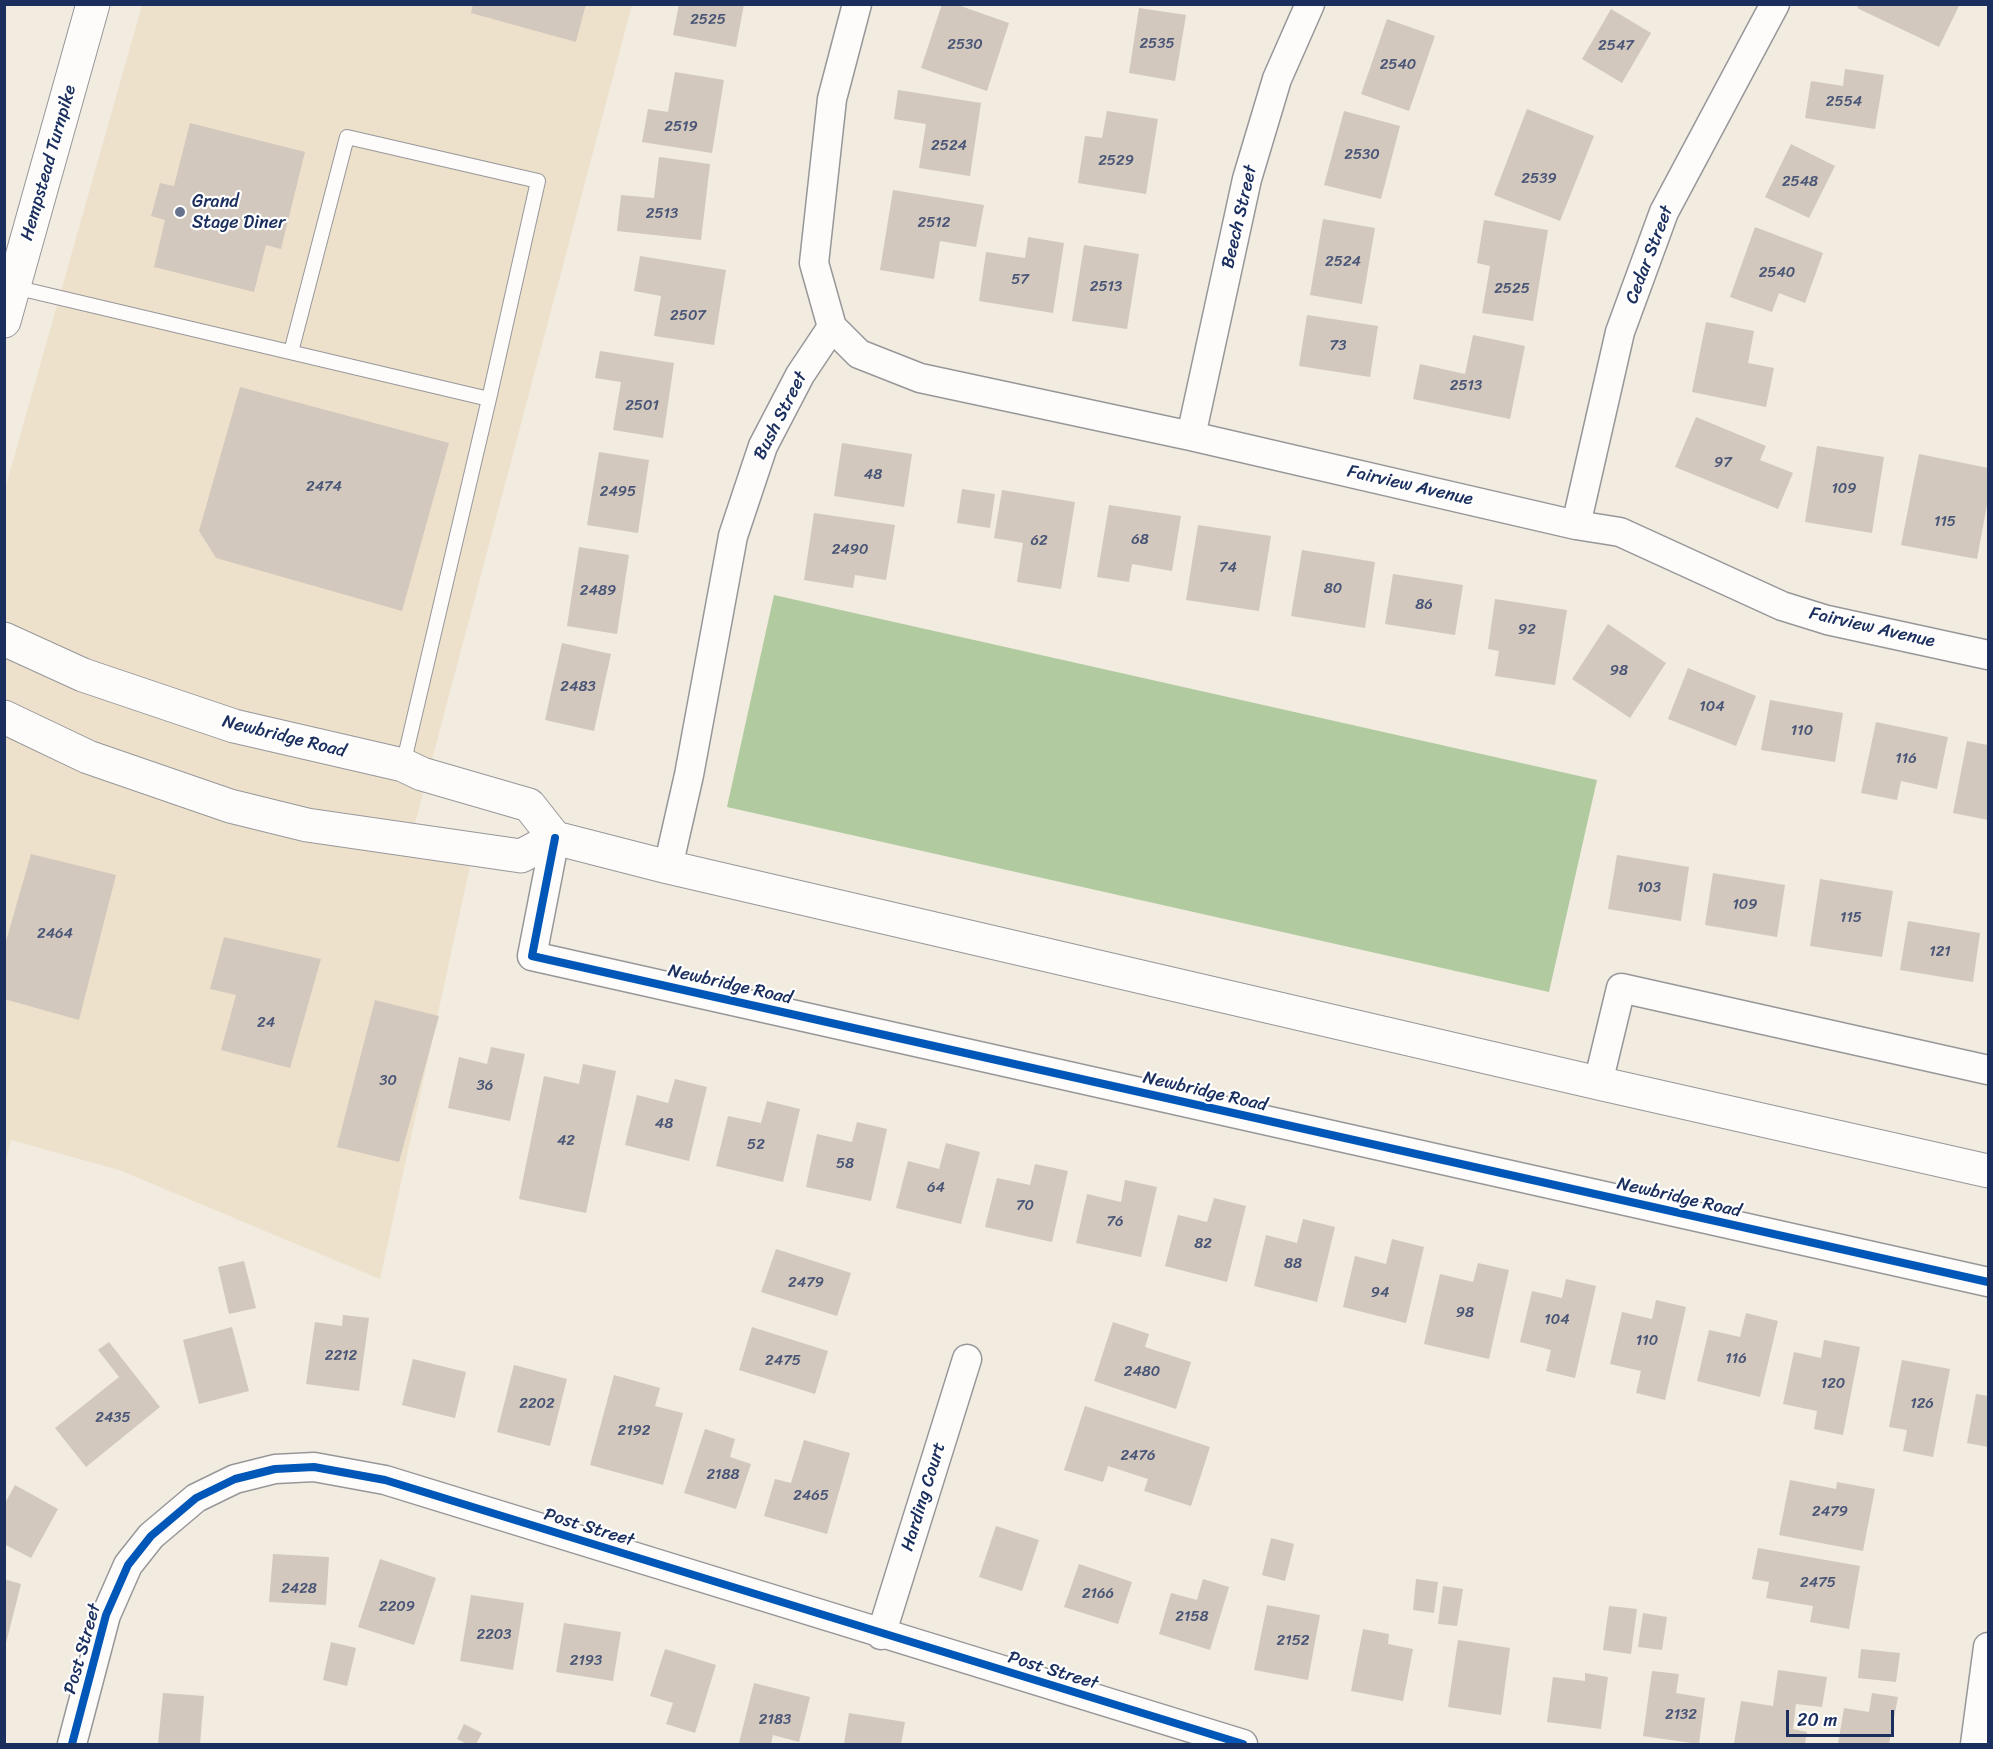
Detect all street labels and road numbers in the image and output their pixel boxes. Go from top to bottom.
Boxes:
street label: Hempstead Turnpike [16,83,82,243]
street label: Beech Street [1218,163,1262,271]
street label: Cedar Street [1621,203,1679,307]
street label: Bush Street [750,368,812,464]
street label: Fairview Avenue [1345,461,1475,511]
street label: Fairview Avenue [1807,603,1937,653]
street label: Newbridge Road [220,711,348,763]
street label: Newbridge Road [666,960,794,1010]
street label: Newbridge Road [1141,1067,1269,1117]
street label: Newbridge Road [1615,1173,1743,1223]
street label: Harding Court [897,1440,951,1554]
street label: Post Street [541,1504,637,1552]
street label: Post Street [60,1601,106,1697]
street label: Post Street [1005,1647,1101,1695]

